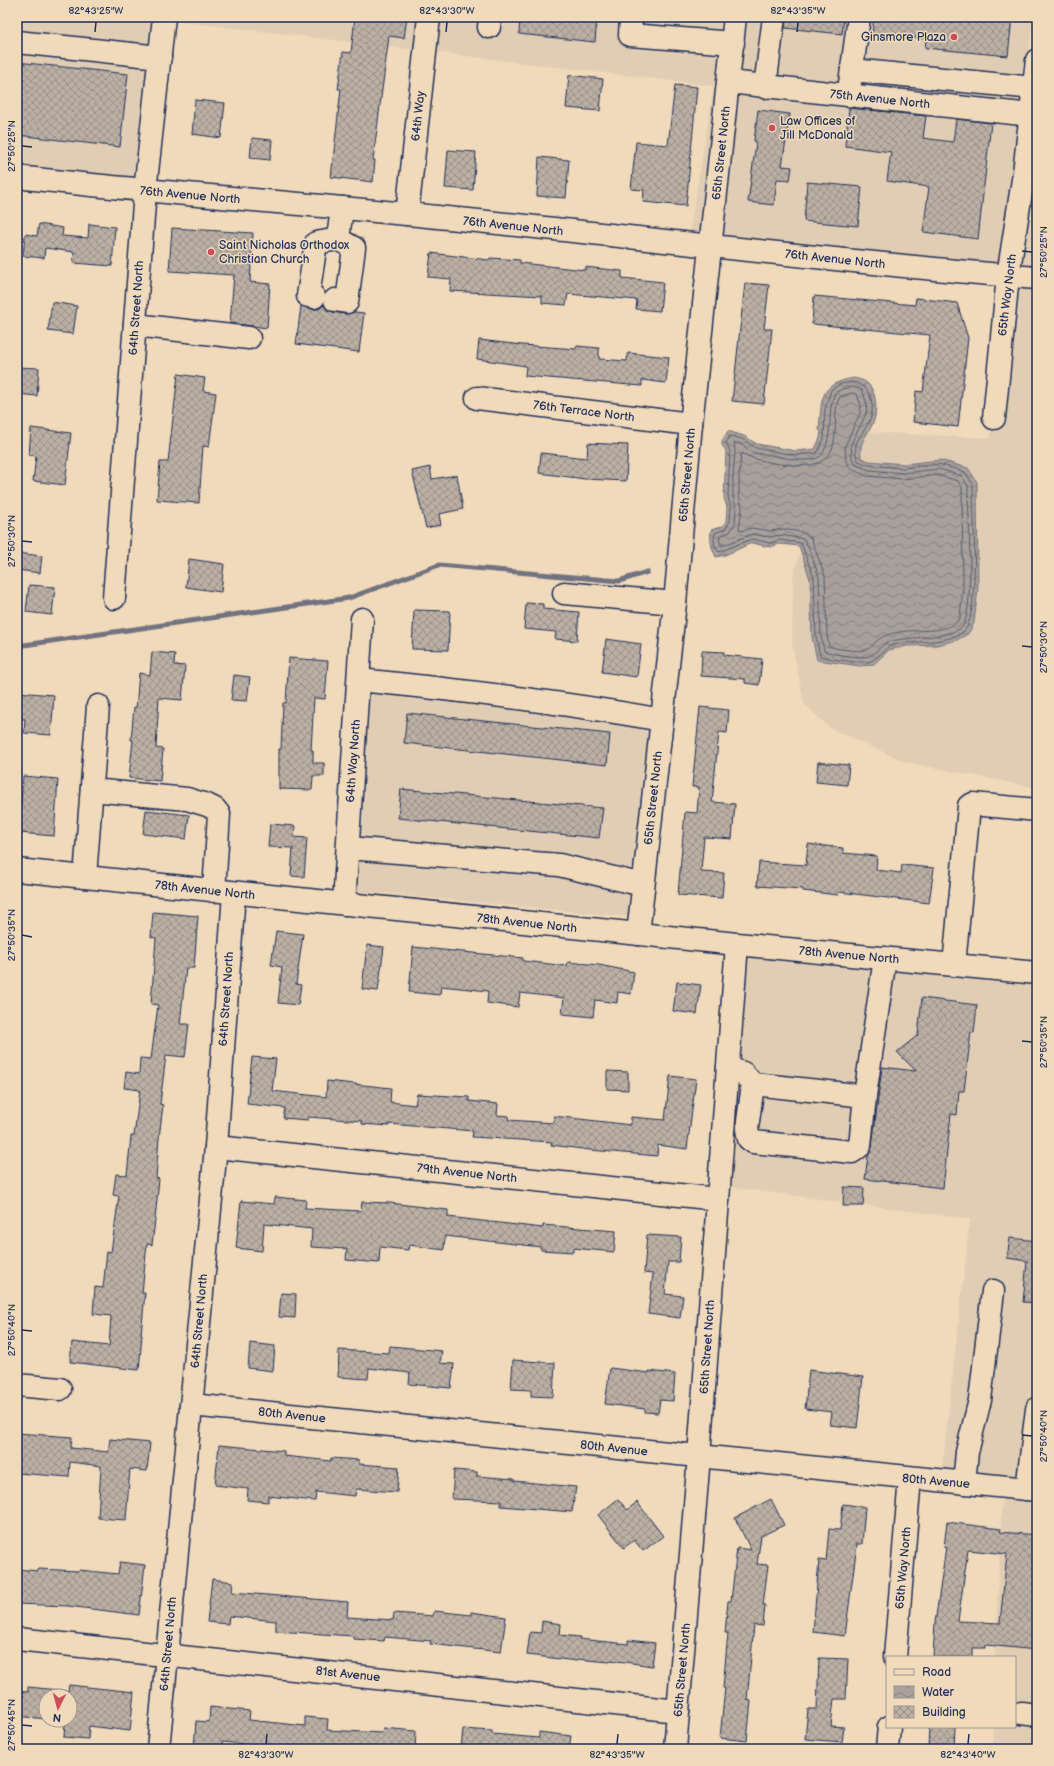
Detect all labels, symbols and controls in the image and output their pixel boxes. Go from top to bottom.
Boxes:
text: 82°43'25"W [69,5,123,17]
text: 82°43'30"W [419,5,475,17]
text: 82°43'35"W [770,5,826,17]
place label: Ginsmore Plaza [861,30,946,45]
marker: Ginsmore Plaza [949,32,959,42]
street label: 75th Avenue North [829,87,931,112]
street label: 64th Way [408,90,429,142]
street label: 65th Street North [709,105,734,201]
place label: Law Offices of Jill McDonald [780,114,856,143]
text: 27°50'25"N [6,120,18,172]
marker: Law Offices of Jill McDonald [767,123,777,133]
street label: 76th Avenue North [139,184,241,207]
street label: 76th Avenue North [462,214,564,239]
text: 27°50'25"N [1038,226,1050,278]
place label: Saint Nicholas Orthodox Christian Church [219,238,350,267]
marker: Saint Nicholas Orthodox Christian Church [206,247,216,257]
street label: 76th Avenue North [784,247,886,272]
street label: 65th Way North [995,253,1020,337]
street label: 64th Street North [126,260,147,356]
street label: 76th Terrace North [532,398,636,425]
street label: 65th Street North [676,427,699,523]
text: 27°50'30"N [6,515,18,567]
text: 27°50'30"N [1038,621,1050,673]
street label: 64th Way North [343,719,364,803]
street label: 65th Street North [641,750,666,846]
street label: 78th Avenue North [154,878,256,903]
text: 27°50'35"N [6,909,18,961]
street label: 78th Avenue North [476,911,578,936]
street label: 78th Avenue North [798,944,900,967]
street label: 64th Street North [216,951,237,1047]
text: 27°50'35"N [1038,1016,1050,1068]
street label: 79th Avenue North [416,1161,518,1186]
street label: 64th Street North [188,1273,211,1369]
street label: 65th Street North [697,1299,718,1395]
text: 27°50'40"N [6,1304,18,1356]
street label: 80th Avenue [257,1404,326,1427]
text: 27°50'40"N [1038,1410,1050,1462]
street label: 80th Avenue [579,1437,648,1460]
street label: 80th Avenue [901,1471,970,1492]
street label: 65th Way North [892,1526,915,1610]
street label: 64th Street North [157,1596,180,1692]
street label: 65th Street North [671,1622,694,1718]
legend [886,1656,1016,1728]
street label: 81st Avenue [315,1664,381,1685]
text: Road [922,1665,951,1680]
text: Water [922,1685,954,1700]
north arrow [38,1688,78,1728]
text: 27°50'45"N [6,1699,18,1751]
text: Building [922,1705,966,1720]
text: N [52,1711,62,1724]
text: 82°43'30"W [238,1749,294,1761]
text: 82°43'35"W [589,1749,645,1761]
text: 82°43'40"W [940,1749,996,1761]

